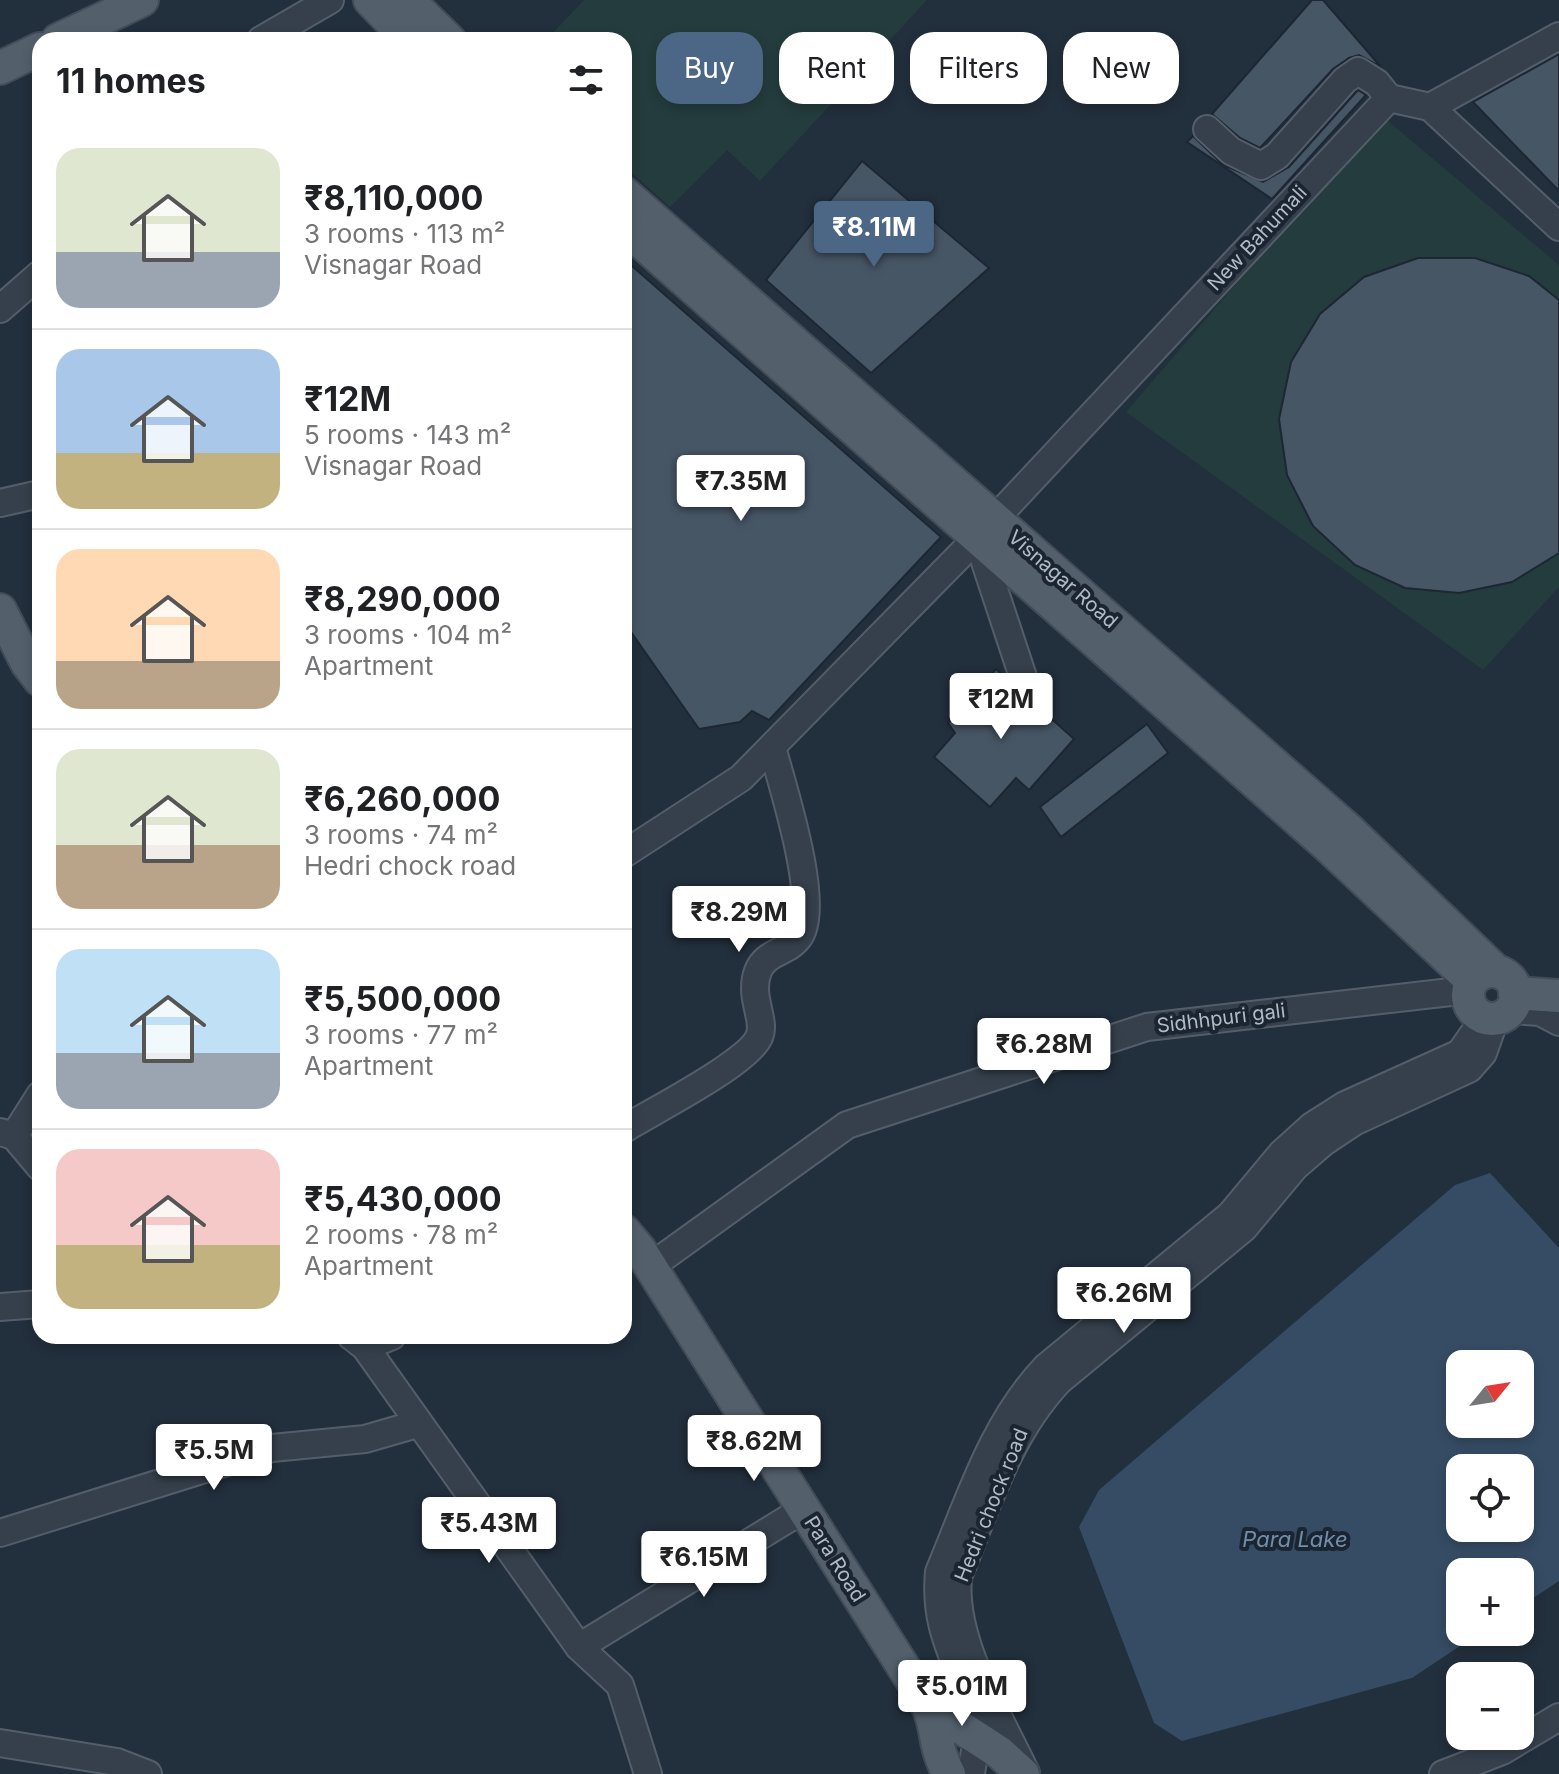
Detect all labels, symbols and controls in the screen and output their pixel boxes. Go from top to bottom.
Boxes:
chip: Buy [656,32,763,104]
chip: Rent [779,32,894,104]
chip: Filters [910,32,1047,104]
chip: New [1063,32,1179,104]
icon: filters [564,58,608,102]
text: 11 homes [56,60,206,101]
text: ₹8,110,000 [304,177,484,218]
icon: home [120,180,216,276]
street label: New Bahumali [1202,181,1312,295]
pin: ₹8.11M [809,201,939,269]
text: ₹8.11M [832,211,916,242]
text: 3 rooms · 113 m² [304,218,505,249]
text: Visnagar Road [304,249,482,280]
text: ₹12M [304,378,391,419]
icon: home [120,381,216,477]
text: 5 rooms · 143 m² [304,419,511,450]
text: Visnagar Road [304,450,482,481]
pin: ₹7.35M [676,455,806,523]
text: ₹7.35M [695,465,787,496]
street label: Visnagar Road [1003,525,1123,633]
text: ₹8,290,000 [304,578,501,619]
icon: home [120,581,216,677]
text: 3 rooms · 104 m² [304,619,512,650]
text: Apartment [304,650,433,681]
pin: ₹12M [954,673,1048,741]
text: ₹12M [968,683,1034,714]
text: ₹6,260,000 [304,778,500,819]
icon: home [120,781,216,877]
text: 3 rooms · 74 m² [304,819,498,850]
text: Hedri chock road [304,850,516,881]
pin: ₹8.29M [674,886,804,954]
text: ₹8.29M [690,896,788,927]
text: ₹5,500,000 [304,978,501,1019]
icon: home [120,981,216,1077]
street label: Sidhhpuri gali [1155,998,1287,1038]
pin: ₹6.28M [979,1018,1109,1086]
text: 3 rooms · 77 m² [304,1019,498,1050]
text: ₹6.28M [995,1028,1093,1059]
text: Apartment [304,1050,433,1081]
text: ₹5,430,000 [304,1178,502,1219]
icon: home [120,1181,216,1277]
text: 2 rooms · 78 m² [304,1219,498,1250]
text: Apartment [304,1250,433,1281]
pin: ₹6.26M [1059,1267,1189,1335]
text: ₹6.26M [1075,1277,1173,1308]
north arrow [1446,1350,1534,1438]
map controls [1446,1350,1534,1750]
pin: ₹8.62M [689,1415,819,1483]
pin: ₹5.5M [158,1424,270,1492]
text: ₹8.62M [706,1425,802,1456]
street label: Hedri chock road [949,1425,1033,1585]
text: ₹5.5M [174,1434,254,1465]
button: locate [1446,1454,1534,1542]
pin: ₹5.43M [424,1497,554,1565]
text: ₹5.43M [440,1507,538,1538]
street label: Para Road [799,1512,871,1606]
water label: Para Lake [1242,1526,1348,1552]
pin: ₹6.15M [639,1531,769,1599]
text: ₹6.15M [659,1541,749,1572]
button: + [1446,1558,1534,1646]
pin: ₹5.01M [897,1660,1027,1728]
button: − [1446,1662,1534,1750]
text: ₹5.01M [916,1670,1008,1701]

